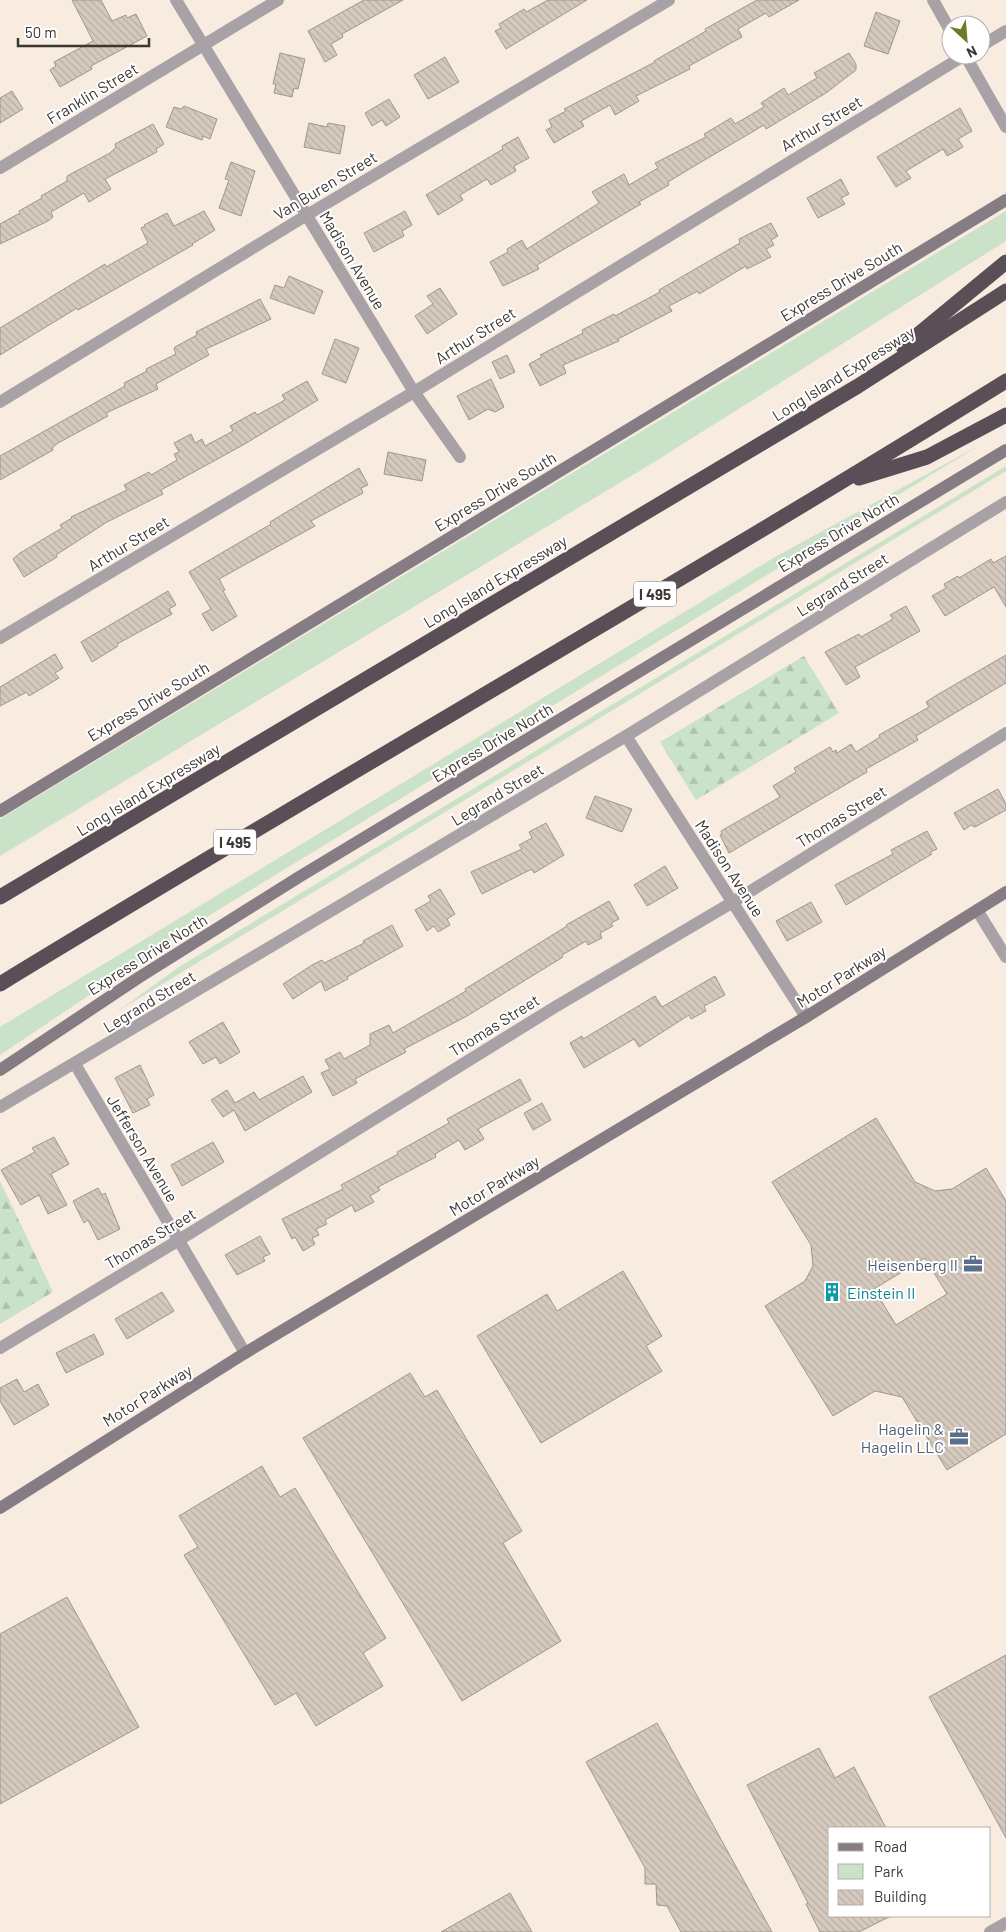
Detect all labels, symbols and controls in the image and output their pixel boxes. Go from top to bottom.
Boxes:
scale bar [18,15,149,47]
north arrow [941,15,991,65]
text: 50 m [25,23,57,41]
text: N [964,42,980,62]
street label: Franklin Street [43,58,141,128]
street label: Arthur Street [777,91,865,155]
street label: Van Buren Street [270,147,380,223]
street label: Madison Avenue [316,207,390,313]
street label: Express Drive South [777,237,905,325]
street label: Arthur Street [431,303,519,367]
street label: Long Island Expressway [768,321,918,425]
street label: Express Drive South [431,447,559,535]
street label: Express Drive North [774,488,902,576]
street label: Arthur Street [84,511,172,575]
street label: Long Island Expressway [420,530,571,631]
street label: Legrand Street [793,548,891,620]
road number: I 495 [634,582,676,606]
street label: Express Drive South [84,657,212,745]
street label: Express Drive North [428,698,556,786]
street label: Long Island Expressway [73,738,224,839]
street label: Legrand Street [447,759,547,829]
street label: Thomas Street [793,781,889,851]
street label: Madison Avenue [692,816,768,920]
road number: I 495 [214,830,256,854]
street label: Express Drive North [84,910,210,998]
street label: Motor Parkway [793,941,890,1011]
street label: Legrand Street [99,966,199,1036]
street label: Thomas Street [446,990,542,1060]
street label: Jefferson Avenue [104,1091,182,1205]
street label: Motor Parkway [446,1150,543,1219]
street label: Thomas Street [101,1204,199,1272]
office icon: Heisenberg II [962,1253,984,1275]
place label: Heisenberg II [867,1255,958,1274]
building icon: Einstein II [821,1281,843,1303]
place label: Einstein II [847,1283,915,1302]
street label: Motor Parkway [99,1360,196,1430]
place label: Hagelin & Hagelin LLC [861,1419,944,1456]
office icon: Hagelin & Hagelin LLC [948,1426,970,1448]
legend [828,1827,991,1917]
text: Road [874,1837,907,1855]
text: Park [874,1862,904,1880]
text: Building [874,1887,927,1905]

